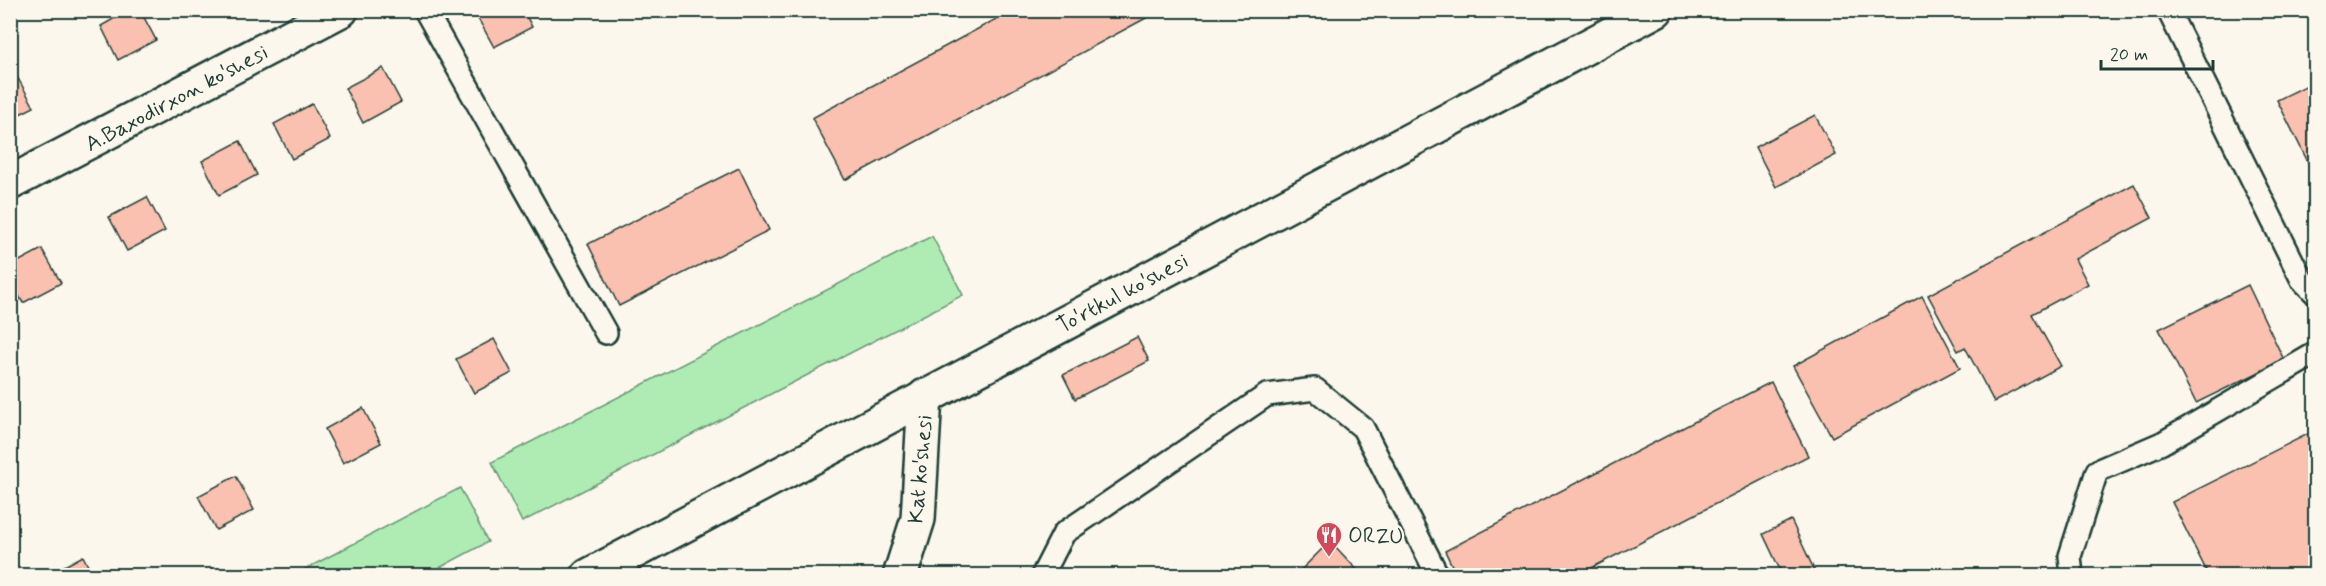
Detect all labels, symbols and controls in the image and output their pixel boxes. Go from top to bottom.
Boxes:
scale bar [2101,33,2214,71]
street label: A.Baxodirxon ko'shesi [81,39,273,159]
text: 20 m [2110,43,2148,67]
street label: To'rtkul ko'shesi [1052,247,1194,340]
street label: Kat ko'shesi [902,414,940,525]
restaurant icon: ORZU [1314,520,1344,558]
place label: ORZU [1348,523,1403,551]

